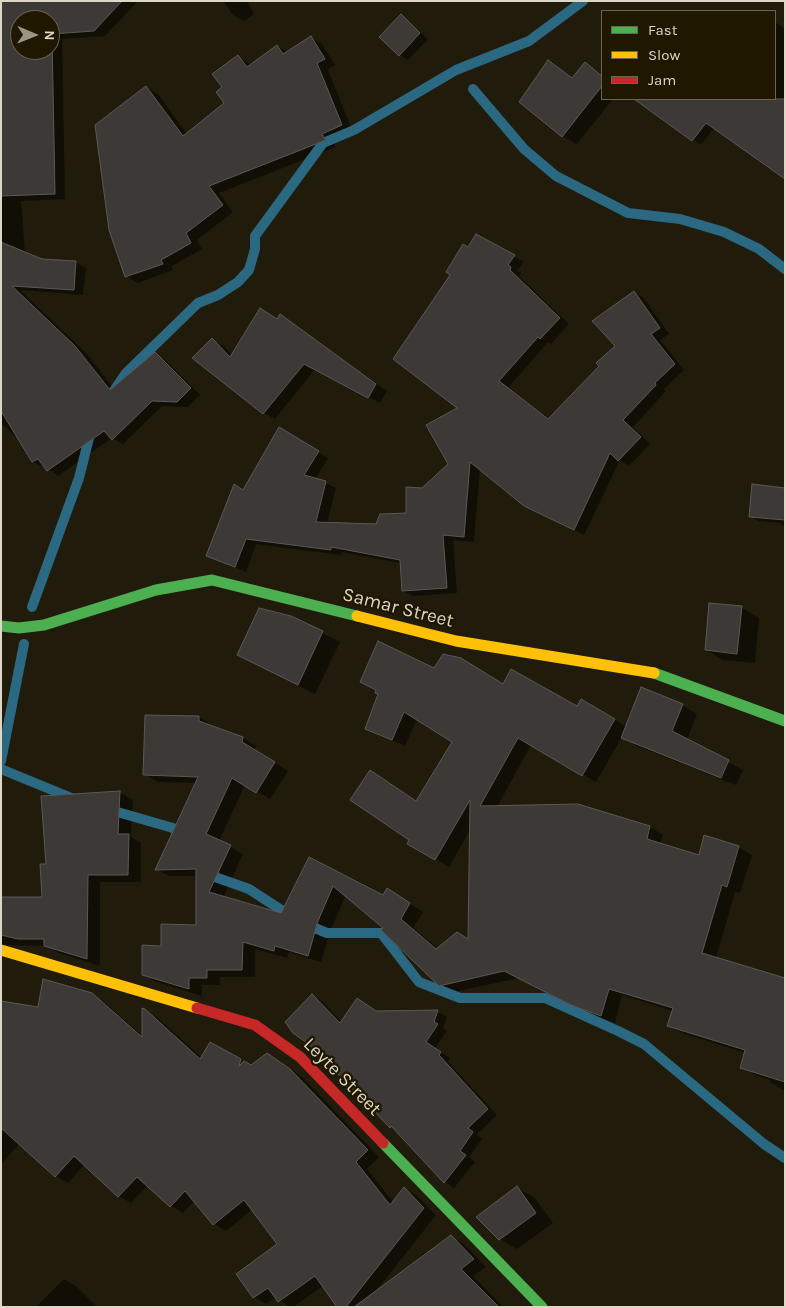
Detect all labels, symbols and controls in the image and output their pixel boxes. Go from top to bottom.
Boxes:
north arrow [10,10,60,60]
legend [601,10,776,100]
text: Fast [648,21,677,39]
text: N [41,30,58,40]
text: Slow [648,46,680,64]
text: Jam [648,71,676,89]
street label: Samar Street [340,583,456,633]
street label: Leyte Street [298,1033,386,1121]

